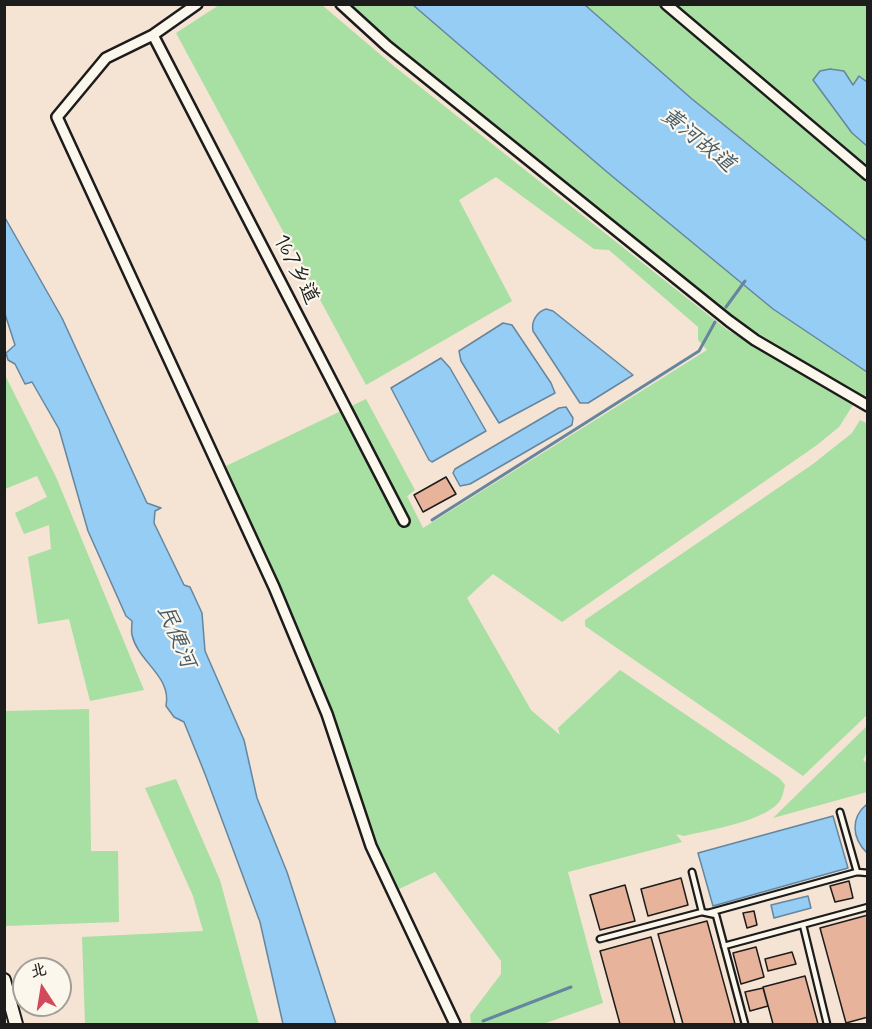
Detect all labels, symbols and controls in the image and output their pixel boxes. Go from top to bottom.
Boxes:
water label: 黄河故道 [654,103,740,179]
street label: 167乡道 [267,231,323,309]
water label: 民便河 [150,601,200,673]
north arrow [12,957,72,1017]
text: 北 [29,959,49,983]

